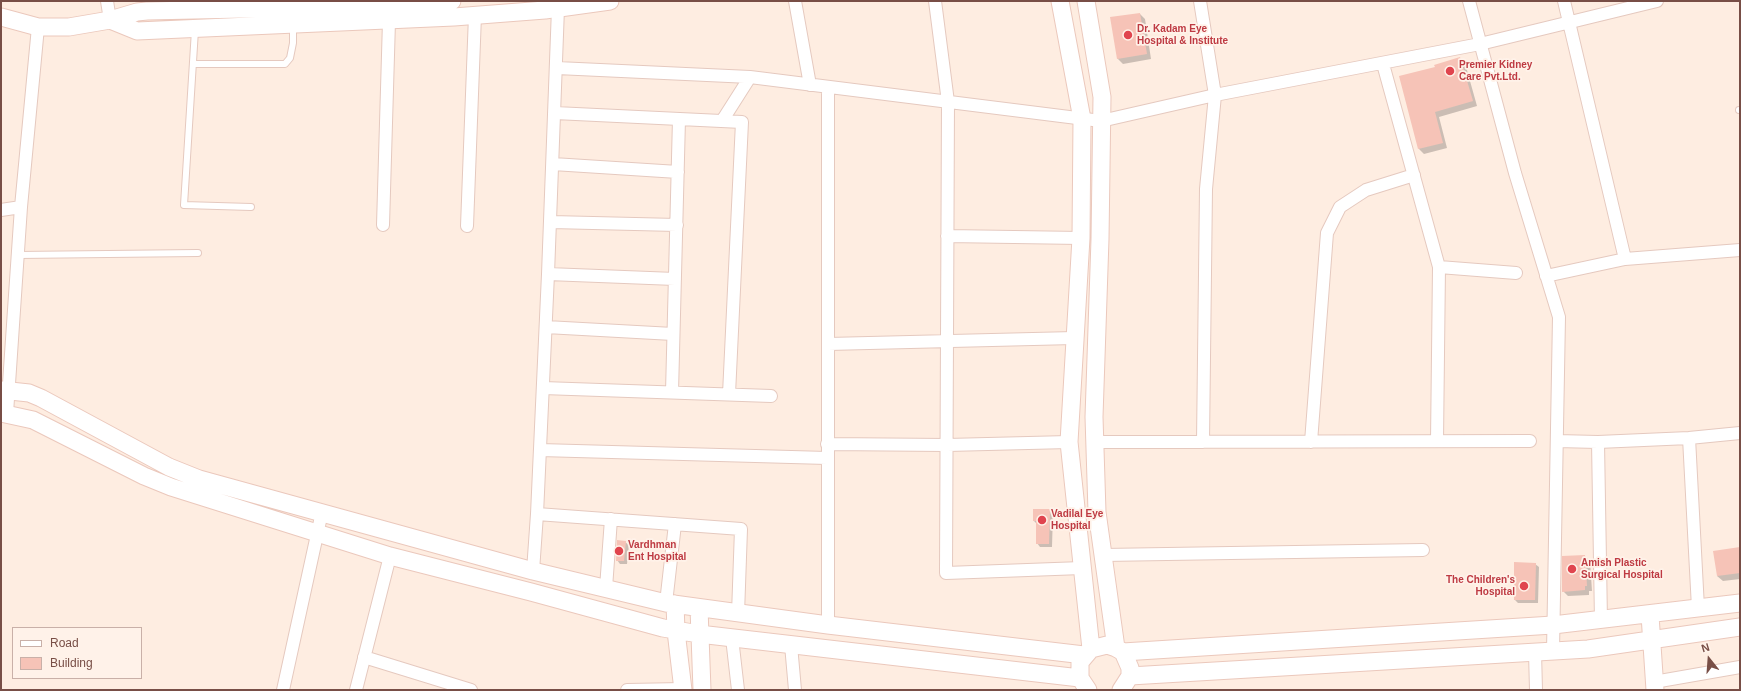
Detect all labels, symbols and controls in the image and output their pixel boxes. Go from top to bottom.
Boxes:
place label: Dr. Kadam Eye Hospital & Institute [1137,23,1228,46]
marker: Dr. Kadam Eye Hospital & Institute [1122,29,1134,41]
place label: Premier Kidney Care Pvt.Ltd. [1459,59,1532,82]
marker: Premier Kidney Care Pvt.Ltd. [1444,65,1456,77]
place label: Vadilal Eye Hospital [1051,508,1103,532]
marker: Vadilal Eye Hospital [1036,514,1048,526]
place label: Vardhman Ent Hospital [628,539,686,562]
marker: Vardhman Ent Hospital [613,545,625,557]
place label: Amish Plastic Surgical Hospital [1581,557,1663,580]
marker: Amish Plastic Surgical Hospital [1566,563,1578,575]
place label: The Children's Hospital [1446,574,1515,598]
marker: The Children's Hospital [1518,580,1530,592]
legend [12,627,142,679]
text: Road [50,636,79,650]
north arrow [1689,639,1729,679]
text: N [1700,641,1711,654]
text: Building [50,656,93,670]

